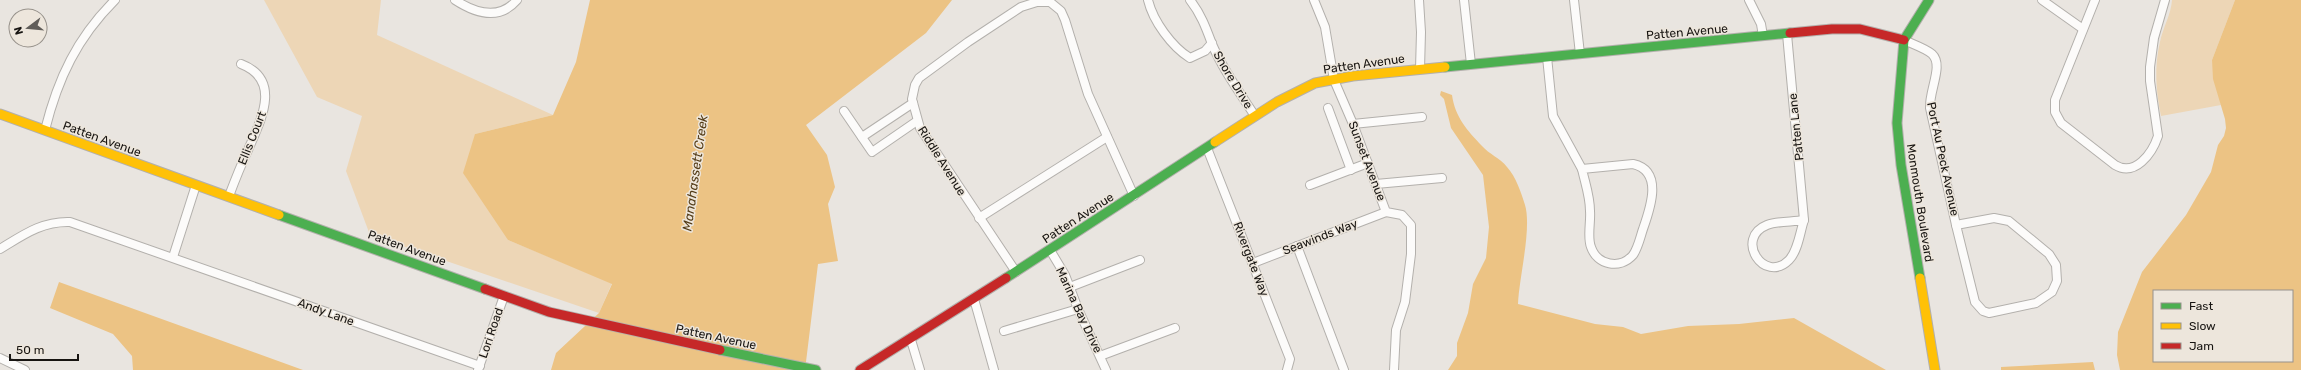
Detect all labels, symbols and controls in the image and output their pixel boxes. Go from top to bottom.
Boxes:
north arrow [8,8,48,48]
street label: Patten Avenue [1645,21,1729,43]
text: N [12,25,26,36]
street label: Shore Drive [1210,49,1256,112]
street label: Patten Avenue [1322,51,1406,77]
street label: Patten Lane [1785,92,1807,161]
street label: Port Au Peck Avenue [1924,101,1962,218]
street label: Ellis Court [235,109,269,167]
water label: Manahassett Creek [679,114,711,232]
street label: Patten Avenue [61,118,143,160]
street label: Sunset Avenue [1345,119,1389,203]
street label: Riddle Avenue [915,124,969,199]
street label: Monmouth Boulevard [1904,143,1936,263]
street label: Patten Avenue [1040,190,1117,246]
street label: Seawinds Way [1281,216,1360,258]
street label: Rivergate Way [1230,220,1272,299]
street label: Patten Avenue [366,227,448,269]
street label: Marina Bay Drive [1053,265,1105,355]
legend [2153,290,2293,362]
street label: Andy Lane [296,295,356,329]
text: Fast [2189,299,2213,313]
street label: Lori Road [476,306,506,360]
text: Slow [2189,319,2216,333]
street label: Patten Avenue [674,322,758,352]
scale bar [10,336,78,362]
text: Jam [2189,339,2214,353]
text: 50 m [16,343,44,357]

